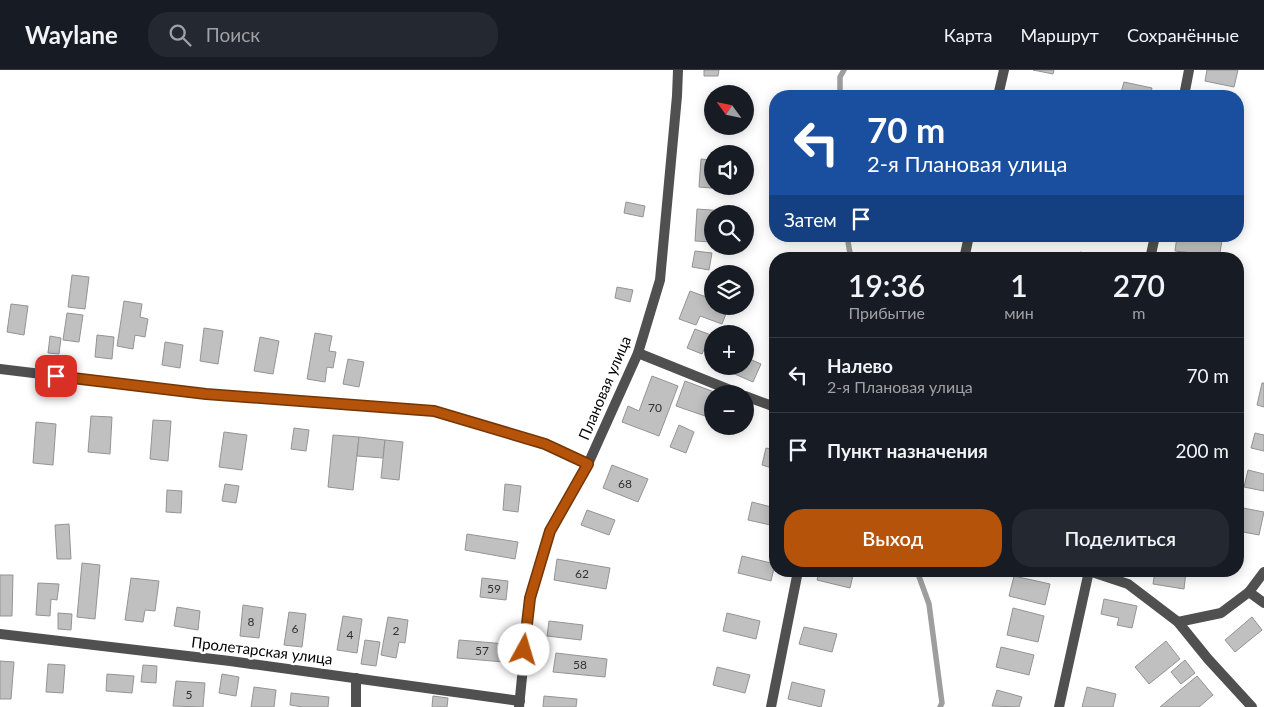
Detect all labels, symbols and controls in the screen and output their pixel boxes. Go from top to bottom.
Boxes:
search box [148,12,498,57]
text: Waylane [25,20,118,49]
icon: search [166,21,194,49]
text: Поиск [206,23,260,46]
text: Карта [944,24,992,46]
text: Маршрут [1020,24,1099,46]
text: Сохранённые [1127,24,1239,46]
north arrow [704,85,754,135]
map controls [704,85,754,435]
text: 70 m [867,108,945,150]
icon: left [784,110,849,175]
button: sound [704,145,754,195]
text: 2-я Плановая улица [867,150,1068,177]
button: search [704,205,754,255]
icon: arrive [847,205,875,233]
text: Затем [784,208,837,231]
button: layers [704,265,754,315]
text: 19:36 [848,267,925,303]
text: 1 [1010,267,1028,303]
text: 270 [1113,267,1165,303]
text: Прибытие [848,303,925,322]
text: мин [1004,303,1034,322]
text: m [1132,303,1145,322]
button: + [704,325,754,375]
street label: Плановая улица [574,333,634,442]
text: Налево [827,354,893,377]
pin [35,355,77,397]
icon: left [784,361,812,389]
icon: arrive [42,362,70,390]
text: 70 m [1186,364,1229,387]
text: 2-я Плановая улица [827,377,973,396]
button: − [704,385,754,435]
house number: 70 [648,400,662,415]
icon: arrive [784,436,812,464]
text: Пункт назначения [827,439,988,462]
text: 200 m [1175,439,1229,462]
house number: 68 [618,476,632,491]
button: Выход [784,509,1002,567]
button: Поделиться [1012,509,1229,567]
house number: 62 [575,566,589,581]
house number: 59 [487,581,501,596]
house number: 8 [248,614,255,629]
house number: 6 [292,621,299,636]
house number: 2 [393,623,400,638]
position arrow [497,623,549,675]
house number: 4 [347,627,354,642]
street label: Пролетарская улица [190,632,334,668]
house number: 57 [475,643,489,658]
house number: 58 [573,657,587,672]
house number: 5 [186,687,193,702]

